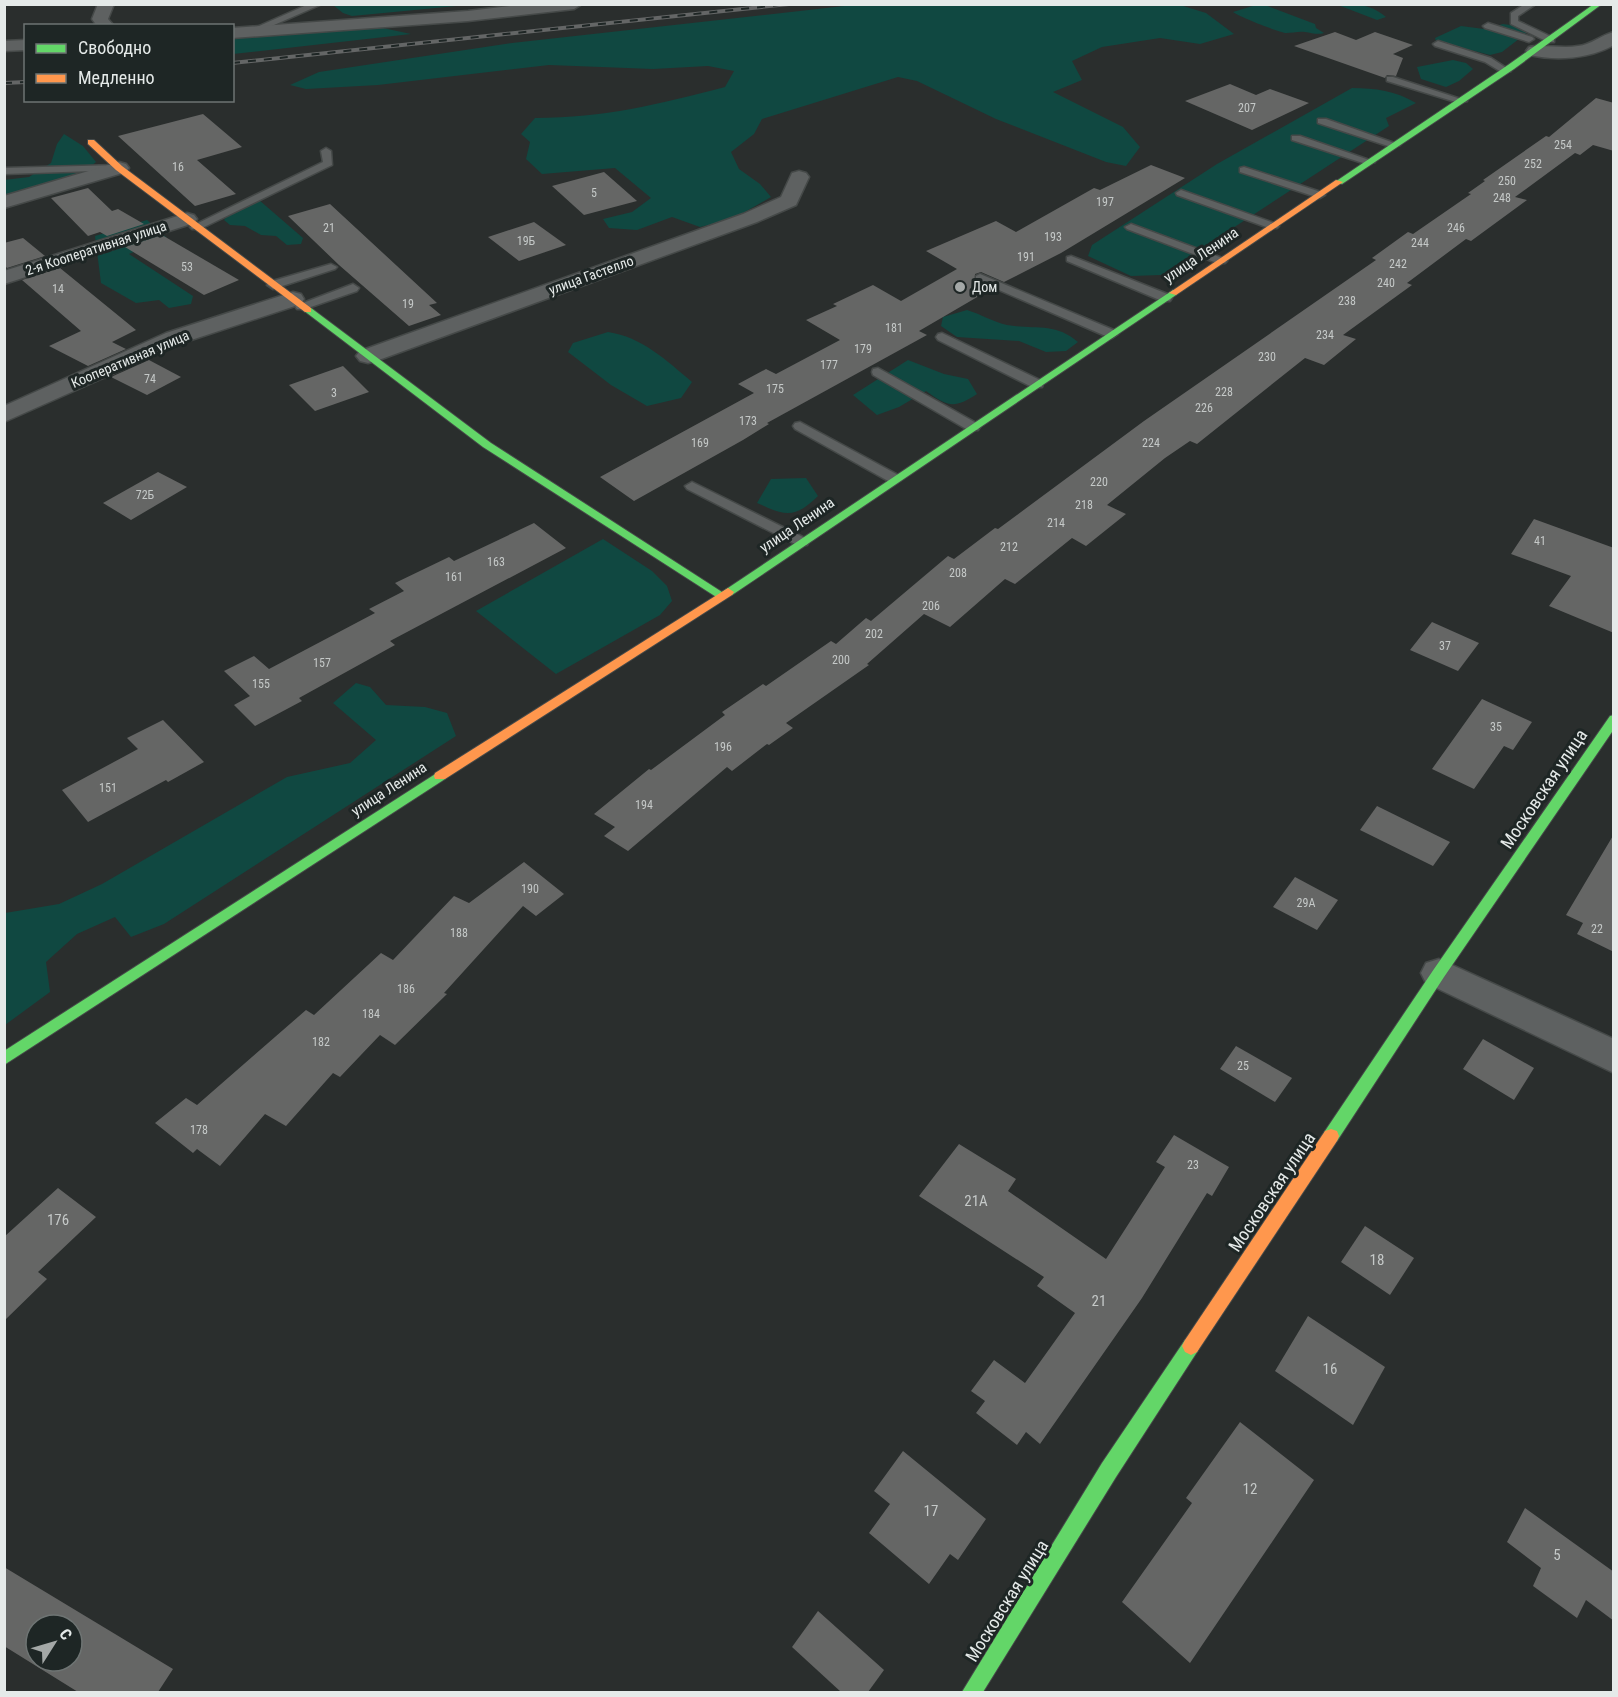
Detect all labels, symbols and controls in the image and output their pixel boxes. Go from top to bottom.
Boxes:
legend [24,24,234,102]
text: Свободно [78,37,151,58]
text: Медленно [78,67,155,88]
house number: 207 [1238,101,1256,115]
house number: 254 [1554,138,1572,152]
house number: 252 [1524,157,1542,171]
house number: 16 [172,160,184,174]
house number: 250 [1498,174,1516,188]
house number: 5 [591,186,597,200]
house number: 248 [1493,191,1511,205]
house number: 197 [1096,195,1114,209]
street label: 2-я Кооперативная улица [24,218,168,278]
house number: 21 [323,221,335,235]
house number: 246 [1447,221,1465,235]
street label: улица Ленина [1160,223,1242,287]
house number: 193 [1044,230,1062,244]
house number: 19Б [517,234,536,248]
house number: 244 [1411,236,1429,250]
house number: 191 [1017,250,1035,264]
street label: улица Гастелло [546,252,636,298]
house number: 242 [1389,257,1407,271]
house number: 53 [181,260,193,274]
house number: 240 [1377,276,1395,290]
place label: Дом [972,279,997,295]
marker: Дом [953,280,967,294]
house number: 14 [52,282,64,296]
house number: 238 [1338,294,1356,308]
house number: 19 [402,297,414,311]
house number: 181 [885,321,903,335]
street label: Кооперативная улица [69,327,191,391]
house number: 234 [1316,328,1334,342]
house number: 179 [854,342,872,356]
house number: 230 [1258,350,1276,364]
house number: 177 [820,358,838,372]
house number: 74 [144,372,156,386]
house number: 175 [766,382,784,396]
house number: 228 [1215,385,1233,399]
house number: 3 [331,386,337,400]
house number: 226 [1195,401,1213,415]
house number: 173 [739,414,757,428]
house number: 169 [691,436,709,450]
house number: 224 [1142,436,1160,450]
house number: 220 [1090,475,1108,489]
house number: 72Б [136,488,155,502]
street label: улица Ленина [756,493,838,557]
house number: 218 [1075,498,1093,512]
house number: 214 [1047,516,1065,530]
house number: 41 [1534,534,1546,548]
house number: 212 [1000,540,1018,554]
house number: 163 [487,555,505,569]
house number: 208 [949,566,967,580]
house number: 161 [445,570,463,584]
house number: 206 [922,599,940,613]
house number: 202 [865,627,883,641]
house number: 37 [1439,639,1451,653]
house number: 200 [832,653,850,667]
house number: 157 [313,656,331,670]
house number: 155 [252,677,270,691]
house number: 35 [1490,720,1502,734]
street label: Московская улица [1496,725,1591,852]
house number: 196 [714,740,732,754]
street label: улица Ленина [348,758,430,820]
house number: 151 [99,781,117,795]
house number: 194 [635,798,653,812]
house number: 190 [521,882,539,896]
house number: 29A [1297,896,1315,910]
house number: 22 [1591,922,1603,936]
house number: 188 [450,926,468,940]
house number: 186 [397,982,415,996]
house number: 184 [362,1007,380,1021]
house number: 182 [312,1035,330,1049]
house number: 25 [1237,1059,1249,1073]
house number: 178 [190,1123,208,1137]
street label: Московская улица [1224,1128,1319,1255]
house number: 23 [1187,1158,1199,1172]
house number: 21А [964,1192,988,1210]
house number: 176 [47,1211,69,1229]
house number: 18 [1370,1251,1384,1269]
house number: 21 [1092,1292,1106,1310]
house number: 16 [1323,1360,1337,1378]
house number: 12 [1243,1480,1257,1498]
house number: 17 [924,1502,938,1520]
street label: Московская улица [961,1536,1052,1665]
house number: 5 [1553,1546,1561,1564]
north arrow [24,1613,84,1673]
text: С [55,1625,76,1644]

